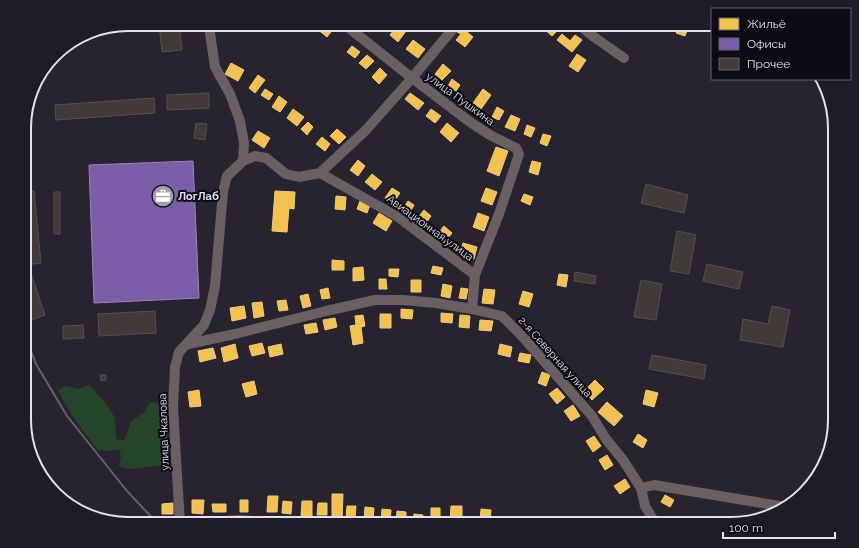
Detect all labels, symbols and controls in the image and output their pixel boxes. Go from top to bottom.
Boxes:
legend [711,8,851,80]
text: Жильё [747,17,786,31]
text: Офисы [747,37,786,51]
text: Прочее [747,57,790,71]
street label: улица Пушкина [423,70,497,128]
office icon: ЛогЛаб [150,183,176,209]
place label: ЛогЛаб [178,190,219,203]
street label: Авиационная улица [384,192,476,264]
street label: 2-я Северная улица [515,314,595,400]
street label: улица Чкалова [156,393,172,471]
scale bar [723,514,835,540]
text: 100 m [729,521,763,535]

